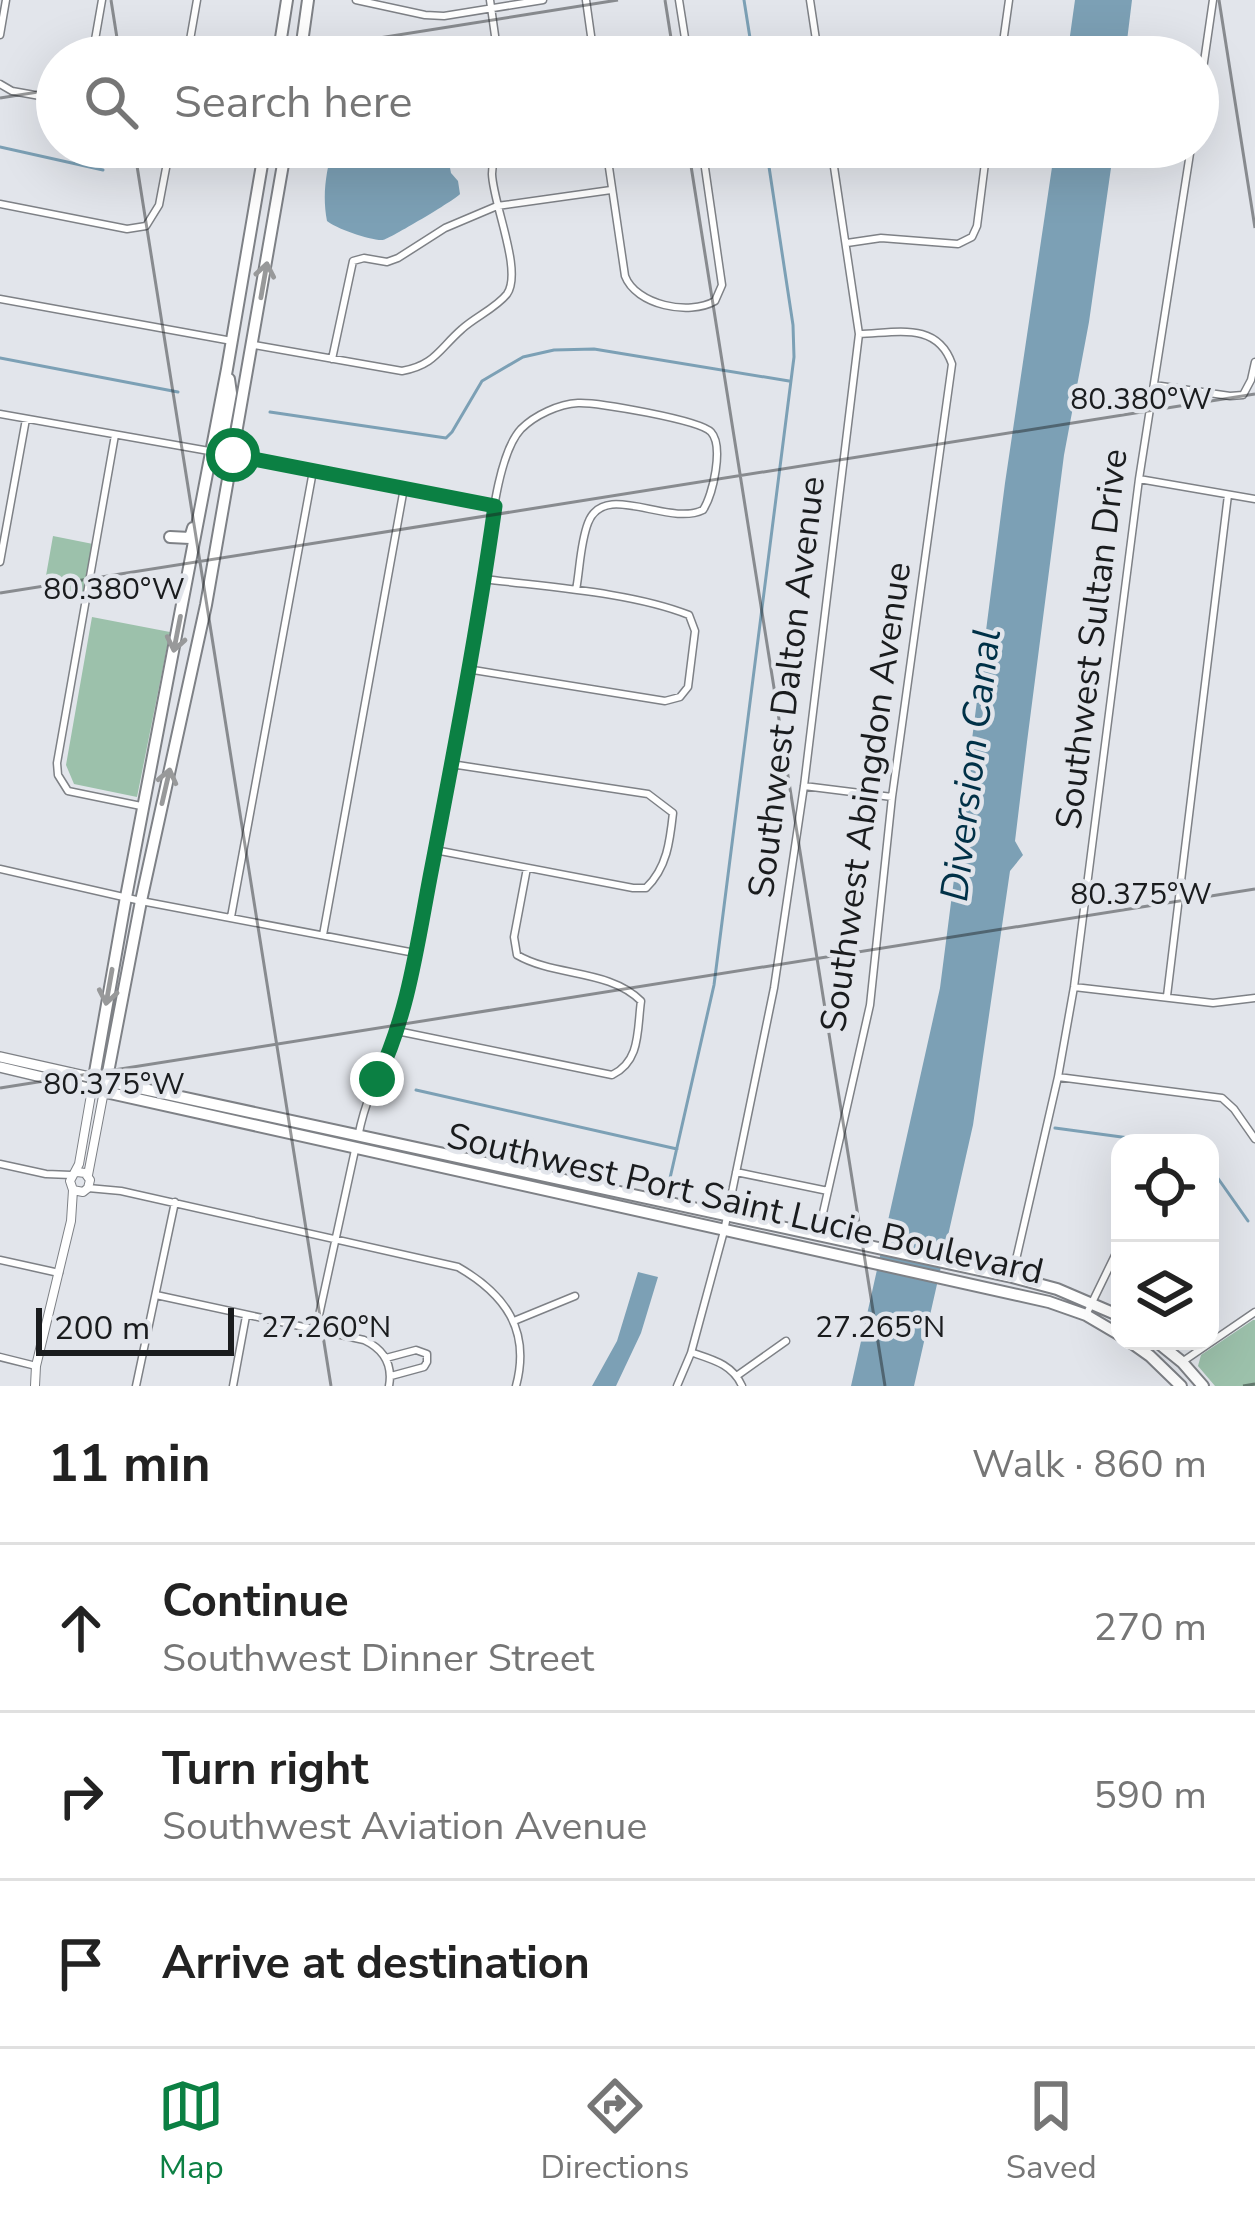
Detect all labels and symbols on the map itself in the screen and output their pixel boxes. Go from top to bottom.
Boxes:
one-way arrow [253,261,276,300]
text: 80.380°W [1070,379,1212,420]
route start [206,428,260,482]
street label: Southwest Sultan Drive [1044,446,1140,832]
street label: Southwest Dalton Avenue [737,474,837,900]
street label: Southwest Abingdon Avenue [809,559,923,1035]
text: 80.380°W [43,569,185,610]
one-way arrow [165,614,187,653]
water label: Diversion Canal [928,625,1014,905]
one-way arrow [155,768,178,806]
text: 80.375°W [1070,874,1212,915]
one-way arrow [97,967,119,1006]
route end [350,1052,404,1106]
text: 80.375°W [43,1064,185,1105]
street label: Southwest Port Saint Lucie Boulevard [442,1111,1048,1297]
scale bar [36,1302,234,1355]
text: 27.260°N [261,1307,391,1348]
text: 27.265°N [815,1307,945,1348]

